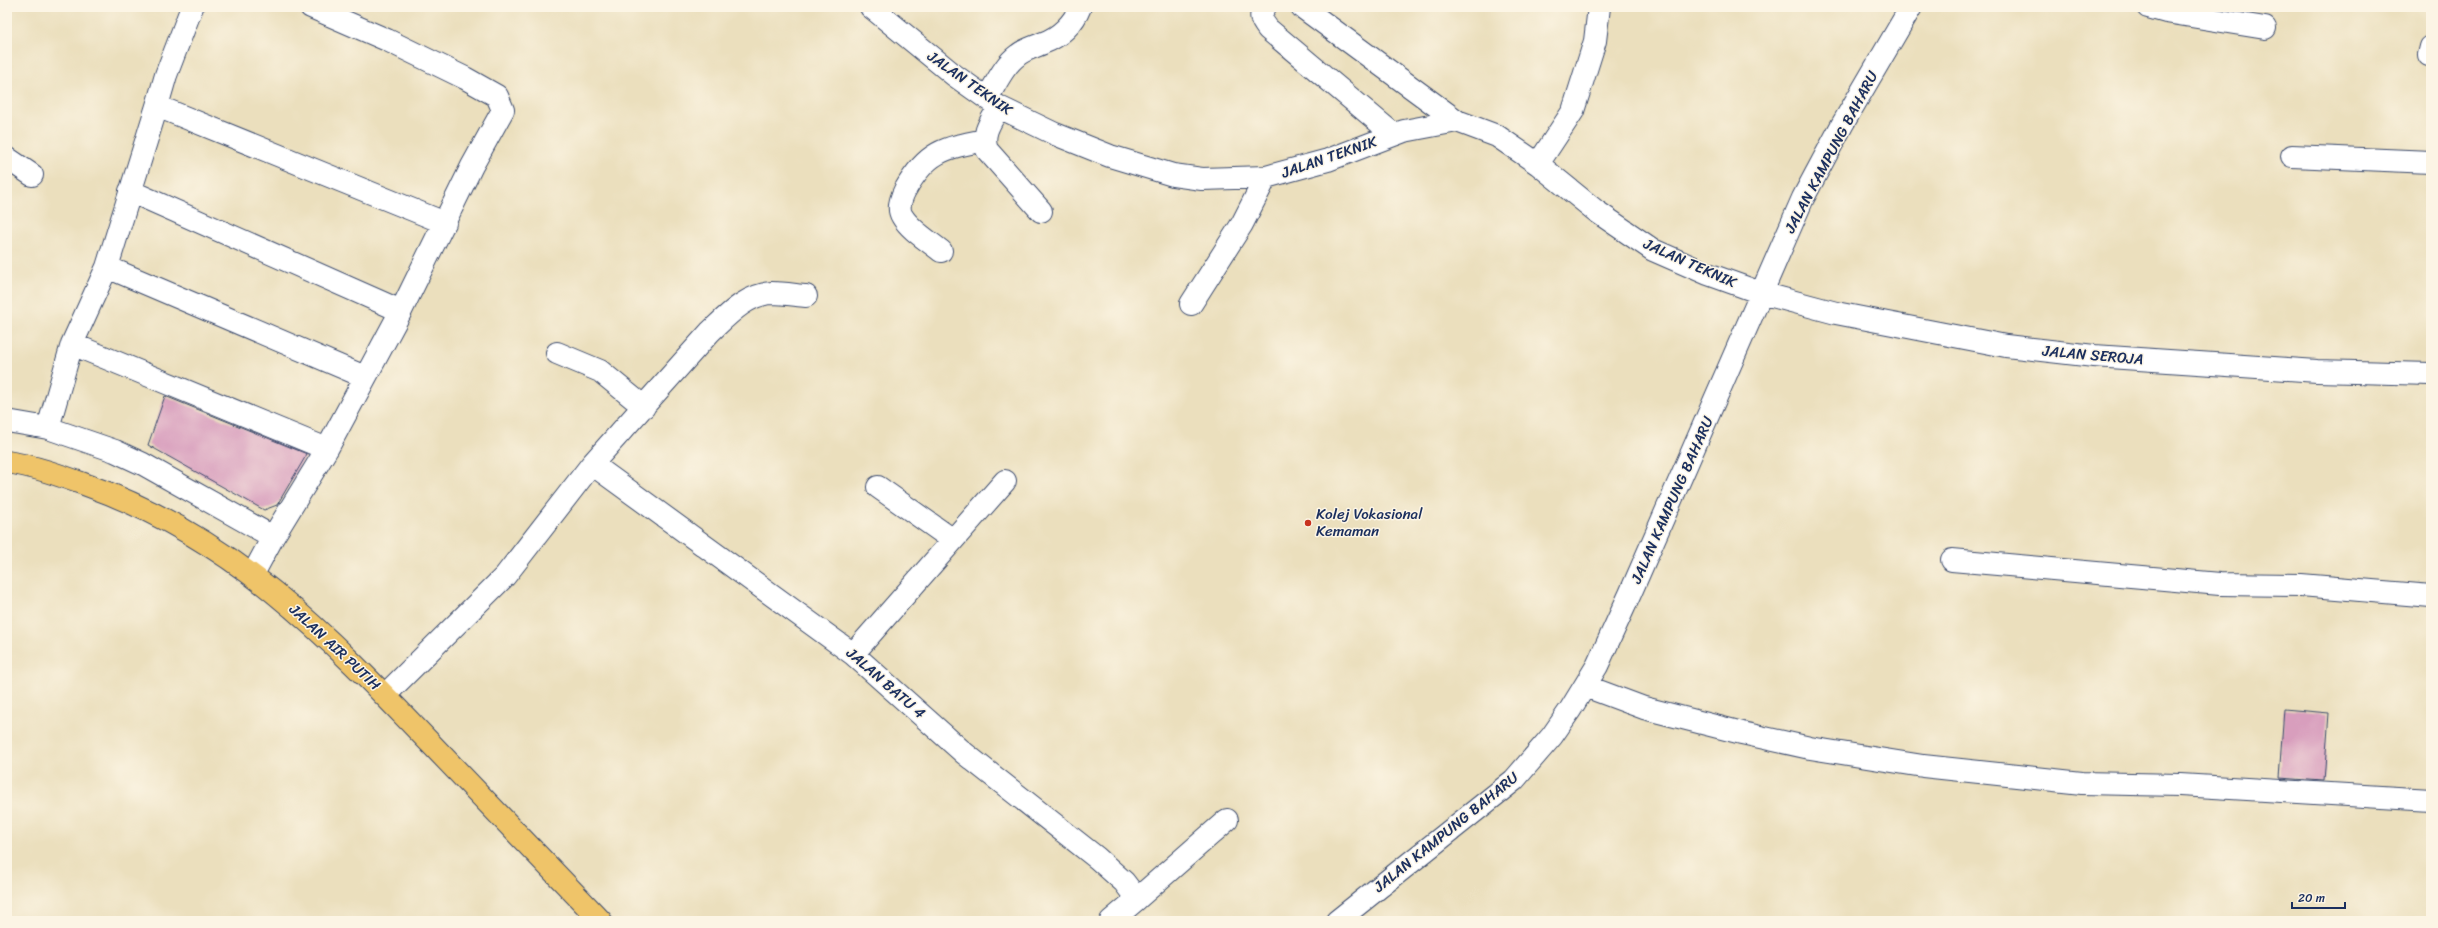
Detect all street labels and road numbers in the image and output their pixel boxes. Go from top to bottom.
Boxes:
street label: JALAN TEKNIK [921,43,1019,123]
street label: JALAN KAMPUNG BAHARU [1777,65,1885,239]
street label: JALAN TEKNIK [1277,128,1381,186]
street label: JALAN TEKNIK [1638,231,1741,295]
street label: JALAN SEROJA [2040,338,2145,372]
street label: JALAN KAMPUNG BAHARU [1623,411,1721,589]
street label: JALAN AIR PUTIH [282,597,387,697]
street label: JALAN BATU 4 [840,640,932,725]
street label: JALAN KAMPUNG BAHARU [1367,764,1525,900]

